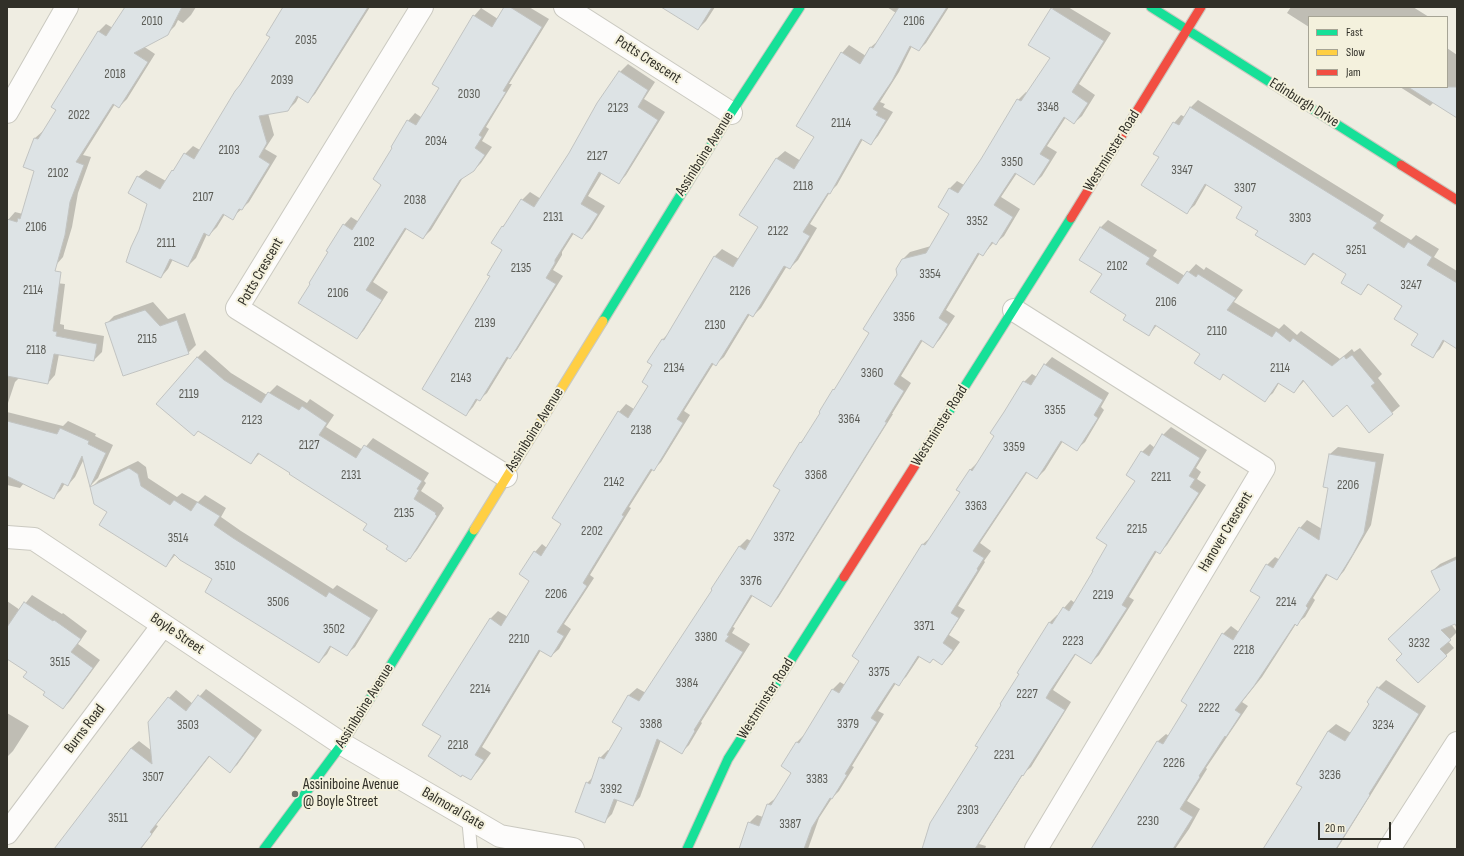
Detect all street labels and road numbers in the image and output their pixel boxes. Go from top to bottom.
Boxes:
street label: Potts Crescent [612,32,684,88]
street label: Edinburgh Drive [1266,74,1342,132]
street label: Westminster Road [1080,107,1144,195]
street label: Assiniboine Avenue [672,109,738,199]
street label: Potts Crescent [234,235,288,309]
street label: Westminster Road [908,382,972,470]
street label: Assiniboine Avenue [502,385,568,475]
street label: Hanover Crescent [1195,489,1257,575]
street label: Boyle Street [147,609,207,659]
street label: Westminster Road [734,655,798,743]
street label: Assiniboine Avenue [332,661,398,751]
street label: Burns Road [61,701,109,757]
street label: Balmoral Gate [418,784,488,834]

